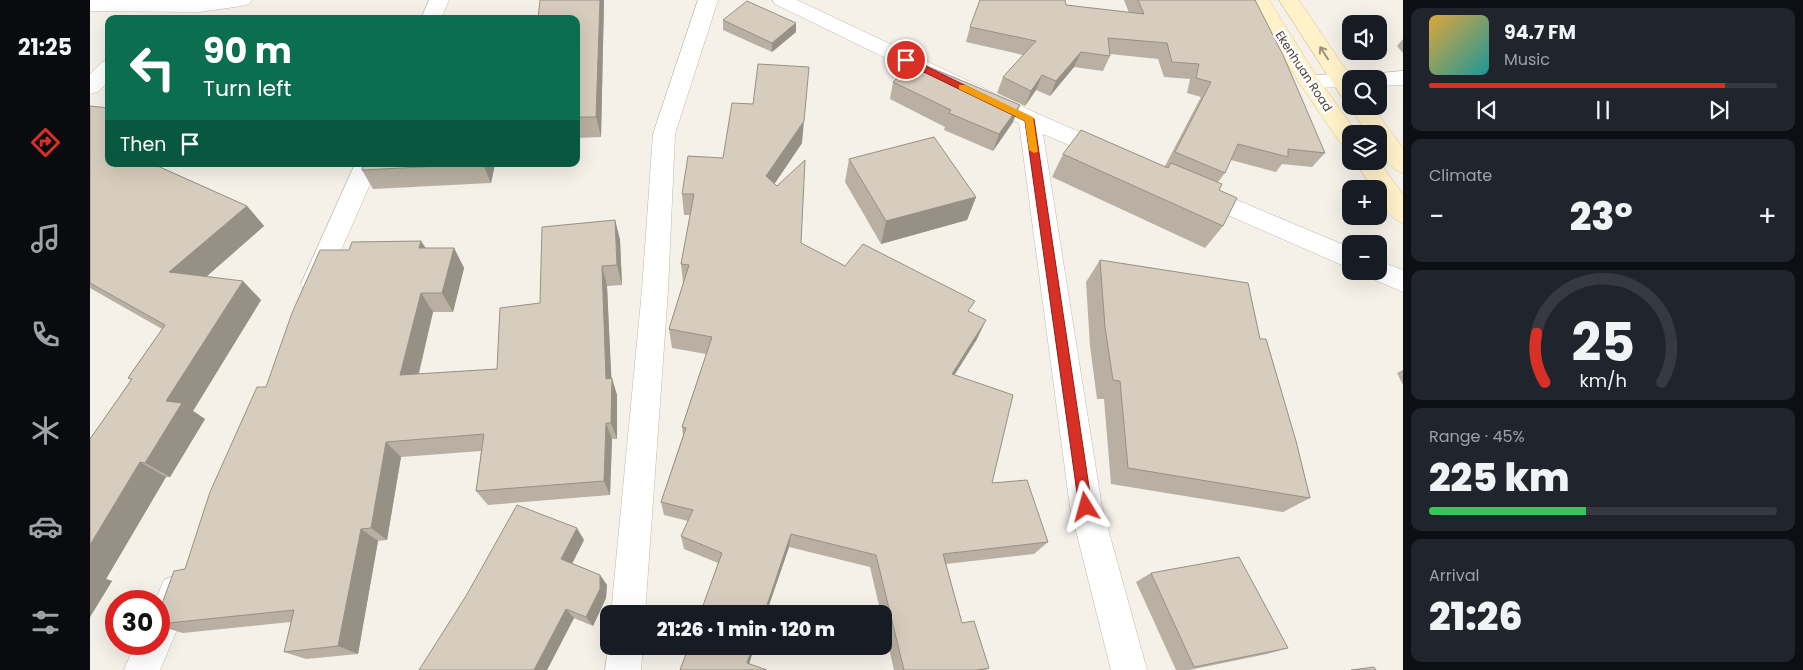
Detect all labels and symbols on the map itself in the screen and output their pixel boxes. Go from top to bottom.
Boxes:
street label: Ekenhuan Road [1272,27,1336,115]
pin [885,39,927,81]
one-way arrow [1319,47,1329,61]
position arrow [1059,480,1111,532]
speed limit sign: 30 [105,590,170,655]

